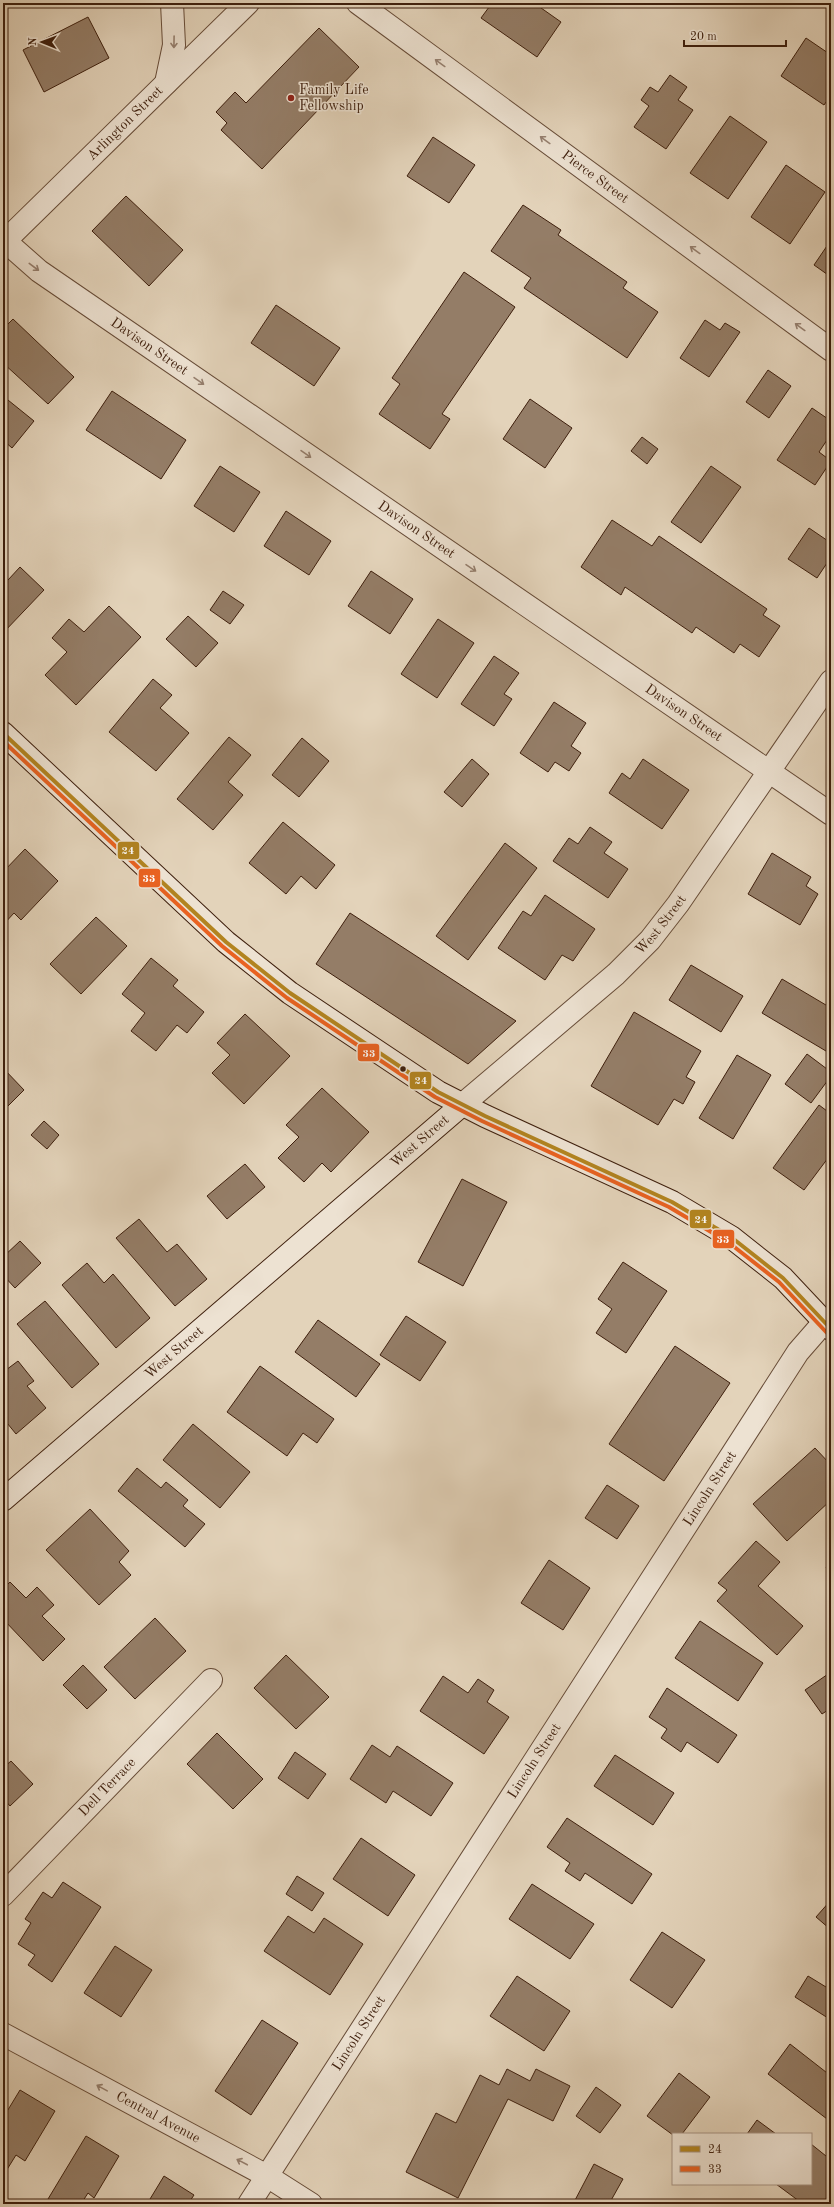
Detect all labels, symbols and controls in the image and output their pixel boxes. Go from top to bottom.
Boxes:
north arrow [22,22,62,62]
scale bar [684,22,786,48]
text: 20 m [690,31,717,43]
one-way arrow [170,35,178,48]
text: N [28,37,39,46]
one-way arrow [435,59,446,67]
street label: Arlington Street [85,83,166,163]
place label: Family Life Fellowship [299,83,369,113]
marker: Family Life Fellowship [286,93,296,103]
one-way arrow [540,136,551,144]
street label: Pierce Street [559,148,631,206]
one-way arrow [690,246,701,254]
one-way arrow [29,263,40,271]
street label: Davison Street [108,315,190,378]
one-way arrow [794,323,805,331]
one-way arrow [193,377,204,385]
one-way arrow [300,450,311,458]
street label: Davison Street [375,498,458,561]
one-way arrow [465,564,476,572]
street label: Davison Street [643,682,725,744]
line badge: 24 [117,841,140,860]
text: 24 [122,846,134,857]
line badge: 33 [138,868,161,888]
text: 33 [143,874,155,885]
street label: West Street [633,892,689,957]
line badge: 33 [357,1043,380,1062]
text: 33 [363,1049,375,1060]
unlabelled marker [398,1064,408,1074]
line badge: 24 [409,1071,432,1090]
text: 24 [415,1076,427,1087]
street label: West Street [388,1112,452,1170]
line badge: 24 [689,1209,712,1229]
text: 24 [695,1215,707,1226]
line badge: 33 [712,1229,735,1249]
text: 33 [717,1235,729,1246]
street label: West Street [142,1324,206,1381]
street label: Lincoln Street [681,1449,739,1529]
street label: Lincoln Street [505,1721,564,1801]
street label: Dell Terrace [76,1755,139,1819]
street label: Lincoln Street [330,1993,388,2073]
one-way arrow [96,2084,108,2092]
street label: Central Avenue [114,2089,202,2146]
legend [672,2133,812,2185]
text: 24 [708,2144,722,2156]
one-way arrow [236,2158,248,2166]
text: 33 [708,2164,722,2176]

